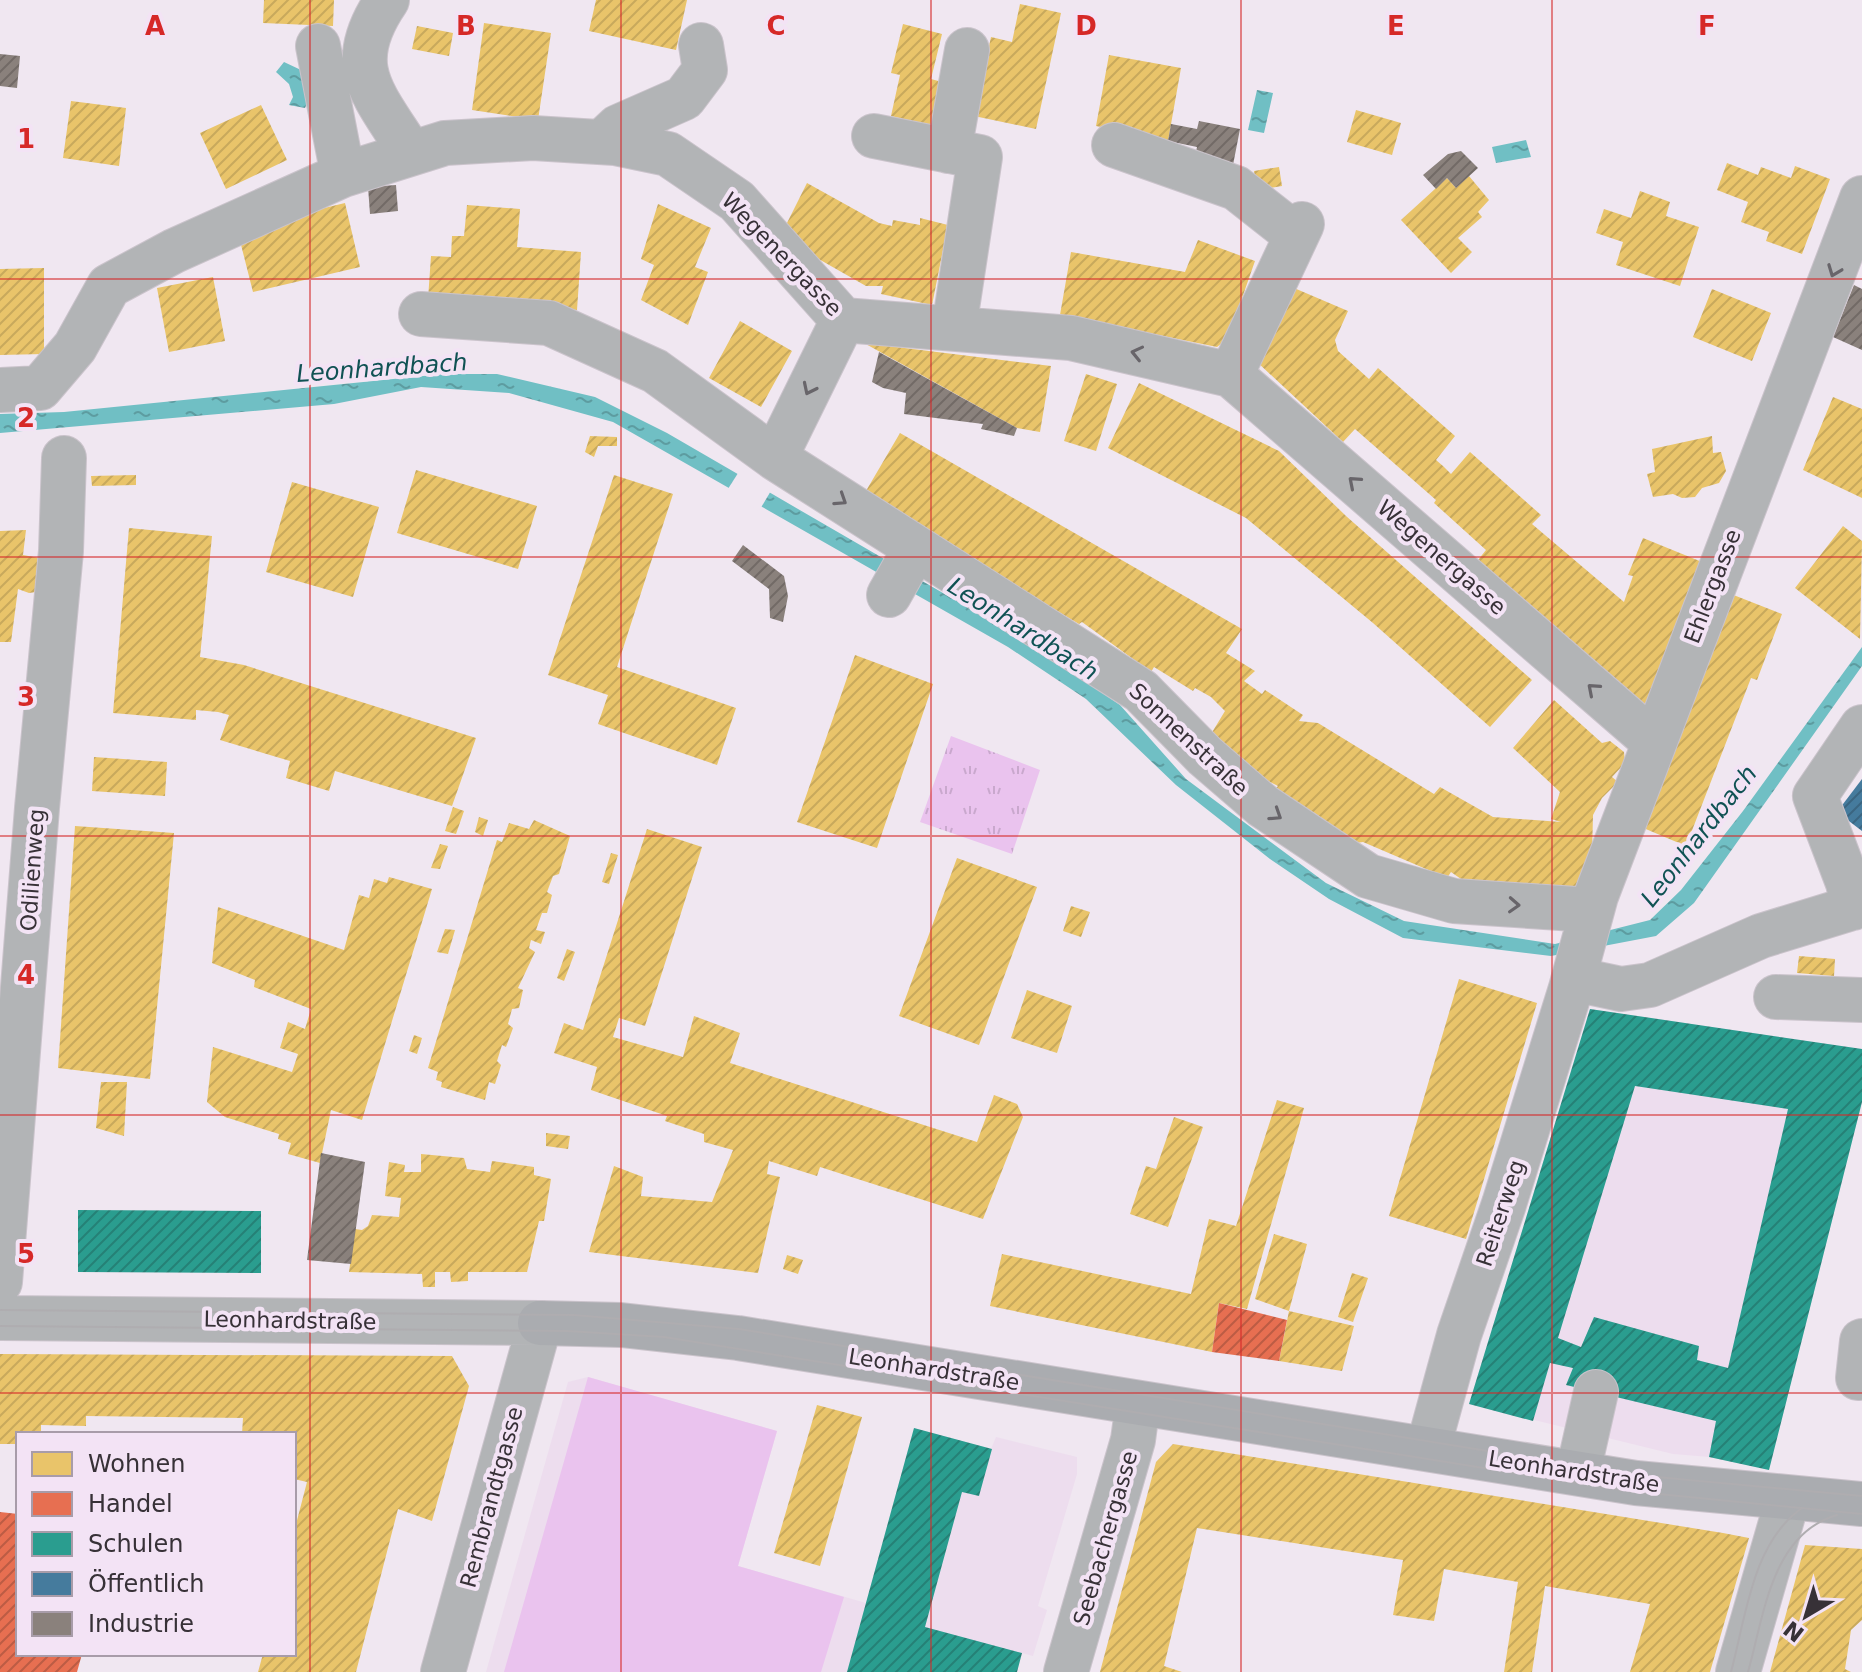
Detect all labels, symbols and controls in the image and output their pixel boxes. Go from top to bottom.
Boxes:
text: A [145,11,165,41]
text: B [456,11,476,41]
text: C [766,11,786,41]
text: D [1075,11,1097,41]
text: E [1387,11,1405,41]
text: F [1698,11,1716,41]
text: 1 [17,124,35,154]
street label: Wegenergasse [717,188,847,321]
one-way arrow [1827,263,1844,277]
one-way arrow [1131,345,1144,362]
water label: Leonhardbach [296,348,468,388]
one-way arrow [804,380,819,395]
text: 2 [17,403,35,433]
one-way arrow [1349,477,1364,492]
one-way arrow [832,490,846,505]
street label: Wegenergasse [1373,495,1511,620]
street label: Ehlergasse [1679,526,1746,647]
water label: Leonhardbach [943,572,1103,686]
street label: Sonnenstraße [1124,678,1253,801]
text: 3 [17,682,35,712]
one-way arrow [1588,684,1602,699]
water label: Leonhardbach [1635,760,1763,912]
one-way arrow [1268,806,1282,821]
street label: Odilienweg [16,808,49,932]
one-way arrow [1508,896,1521,913]
text: 4 [17,960,35,990]
street label: Reiterweg [1471,1157,1529,1270]
text: 5 [17,1239,35,1269]
street label: Leonhardstraße [203,1306,377,1335]
street label: Leonhardstraße [847,1344,1021,1395]
street label: Rembrandtgasse [455,1404,528,1590]
legend [16,1432,296,1656]
street label: Leonhardstraße [1487,1446,1661,1497]
street label: Seebachergasse [1069,1448,1142,1628]
text: Wohnen [88,1450,185,1478]
text: Handel [88,1490,173,1518]
text: Schulen [88,1530,184,1558]
text: Öffentlich [88,1569,205,1598]
north arrow [1766,1576,1846,1656]
text: Industrie [88,1610,194,1638]
text: N [1779,1616,1809,1647]

